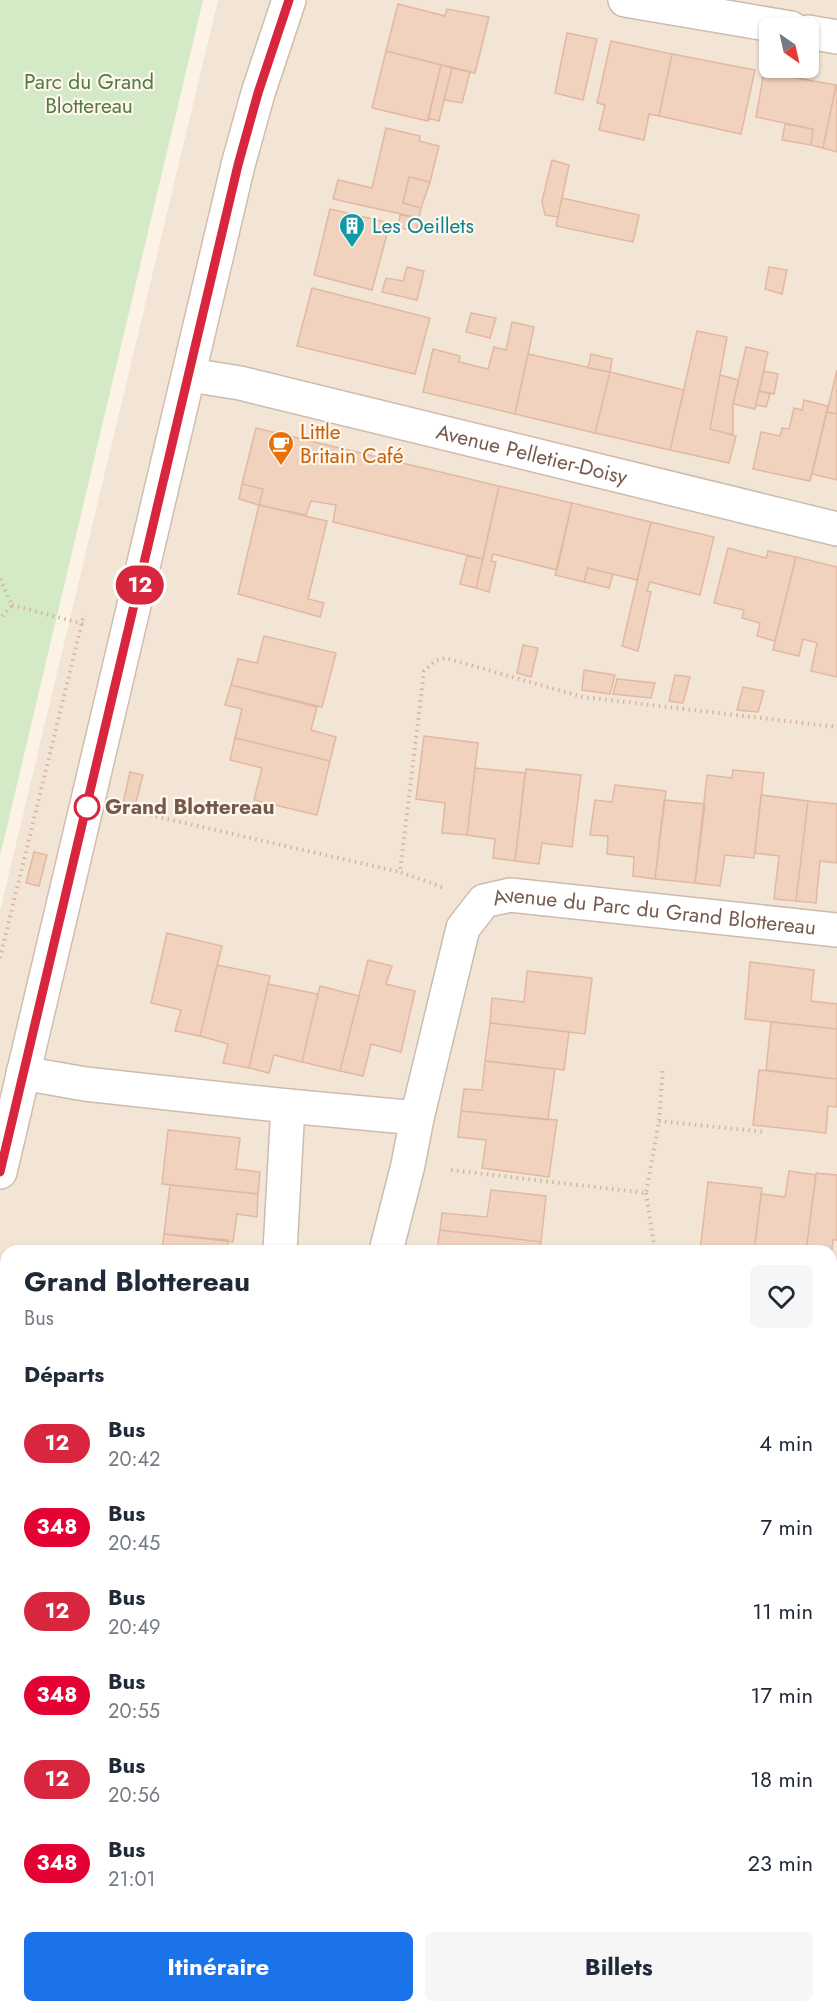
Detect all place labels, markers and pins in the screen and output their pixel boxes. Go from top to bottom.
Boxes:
building icon: Les Oeillets [337,211,367,249]
place label: Les Oeillets [372,211,474,241]
place label: Little Britain Café [300,417,404,471]
cafe icon: Little Britain Café [266,429,296,467]
place label: Grand Blottereau [105,792,275,822]
marker: Grand Blottereau [74,794,100,820]

